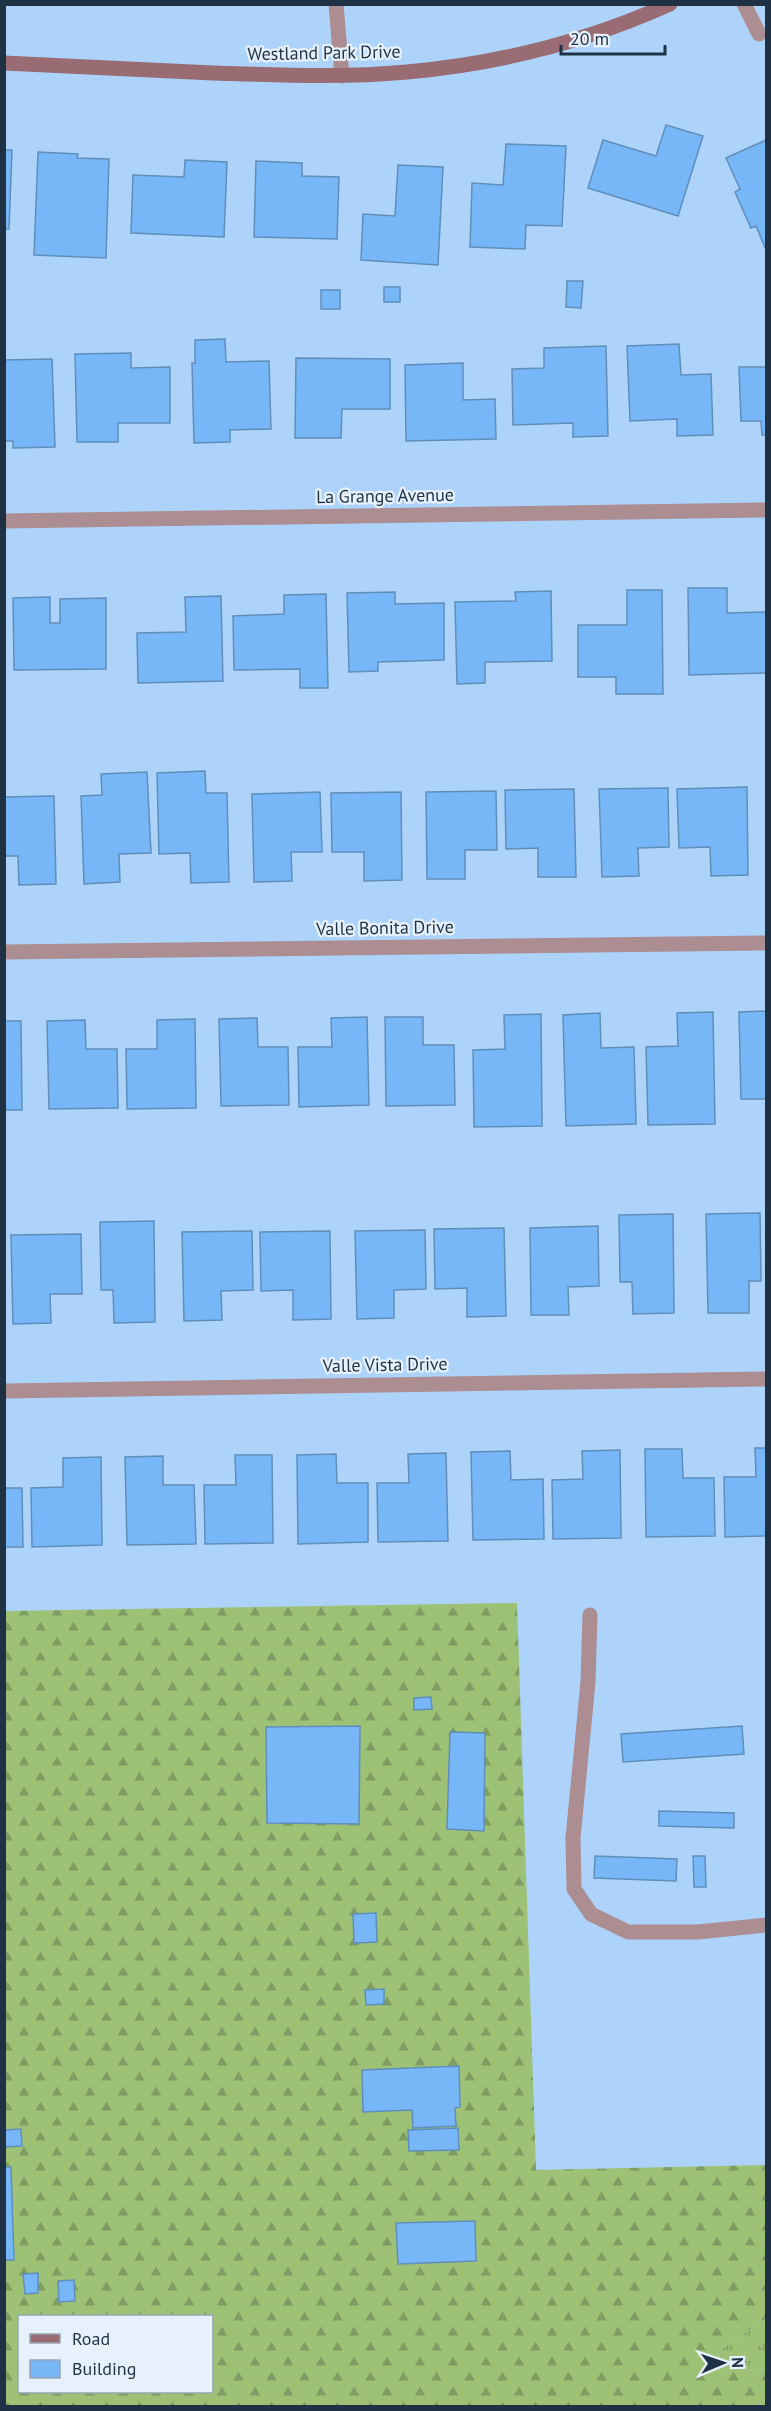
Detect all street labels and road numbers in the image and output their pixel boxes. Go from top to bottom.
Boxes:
street label: Westland Park Drive [247,40,401,65]
street label: La Grange Avenue [316,483,454,508]
street label: Valle Bonita Drive [315,915,454,940]
street label: Valle Vista Drive [321,1352,448,1377]

